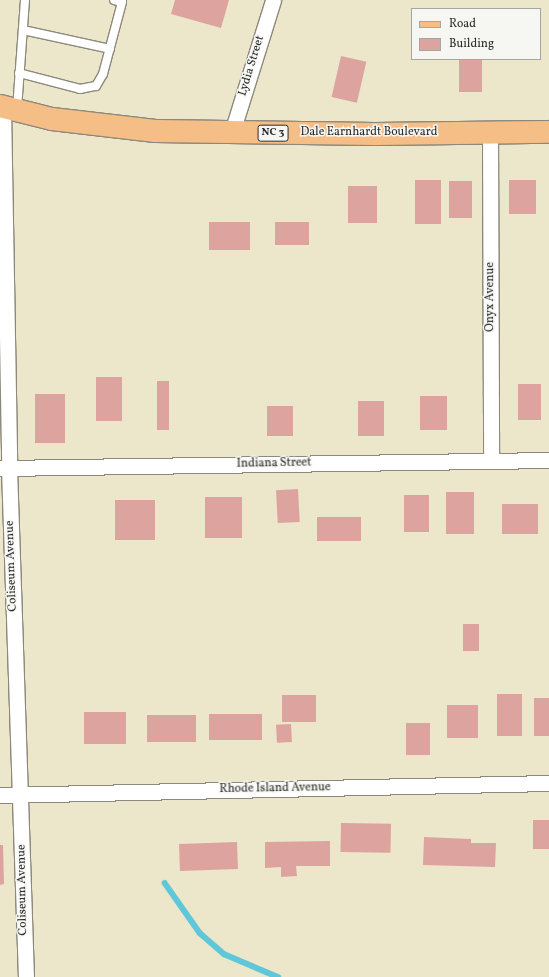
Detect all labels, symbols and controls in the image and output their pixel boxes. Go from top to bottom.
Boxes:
legend [411,8,541,60]
text: Road [449,16,476,32]
street label: Lydia Street [236,34,268,98]
text: Building [449,36,494,52]
road number: NC 3 [257,124,289,142]
street label: Dale Earnhardt Boulevard [300,126,438,140]
street label: Onyx Avenue [484,262,498,332]
street label: Indiana Street [237,456,311,472]
street label: Coliseum Avenue [3,520,21,612]
street label: Rhode Island Avenue [219,781,331,797]
street label: Coliseum Avenue [15,844,31,936]

